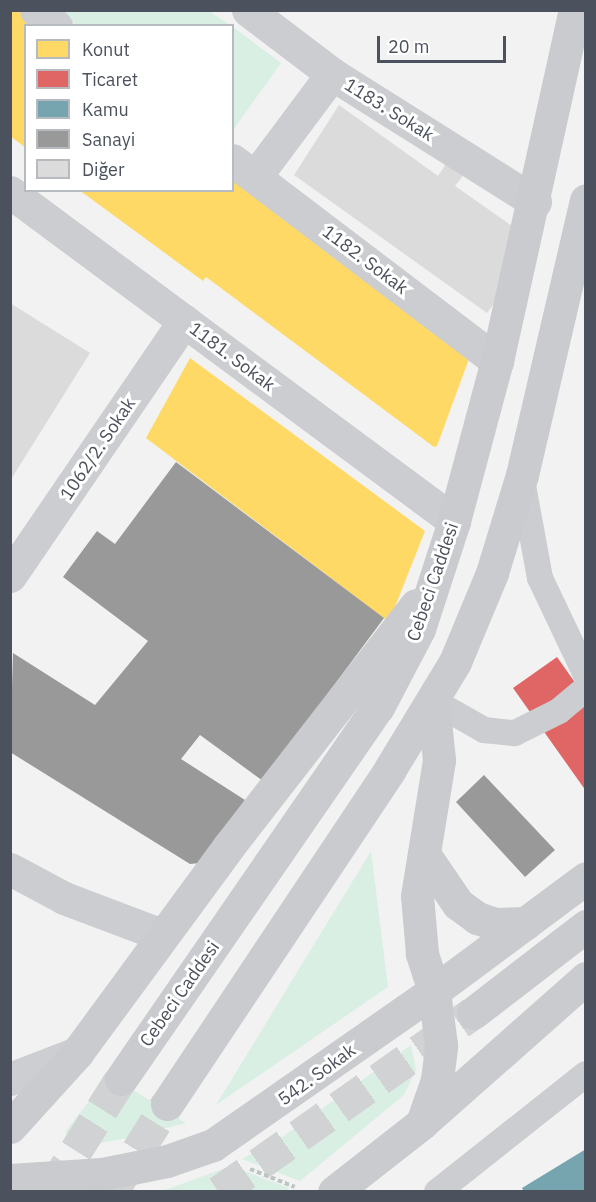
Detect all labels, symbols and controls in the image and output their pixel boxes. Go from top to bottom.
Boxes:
legend [24,24,234,192]
scale bar [380,24,509,62]
text: 20 m [388,35,430,58]
text: Konut [82,38,130,61]
text: Ticaret [82,68,138,91]
street label: 1183. Sokak [340,74,438,146]
text: Kamu [82,98,129,121]
text: Sanayi [82,128,135,151]
text: Diğer [82,158,125,181]
street label: 1182. Sokak [318,221,412,299]
street label: 1181. Sokak [185,318,279,396]
street label: 1062/2. Sokak [56,394,140,504]
street label: Cebeci Caddesi [403,520,463,644]
street label: Cebeci Caddesi [136,937,224,1051]
street label: 542. Sokak [274,1040,360,1110]

